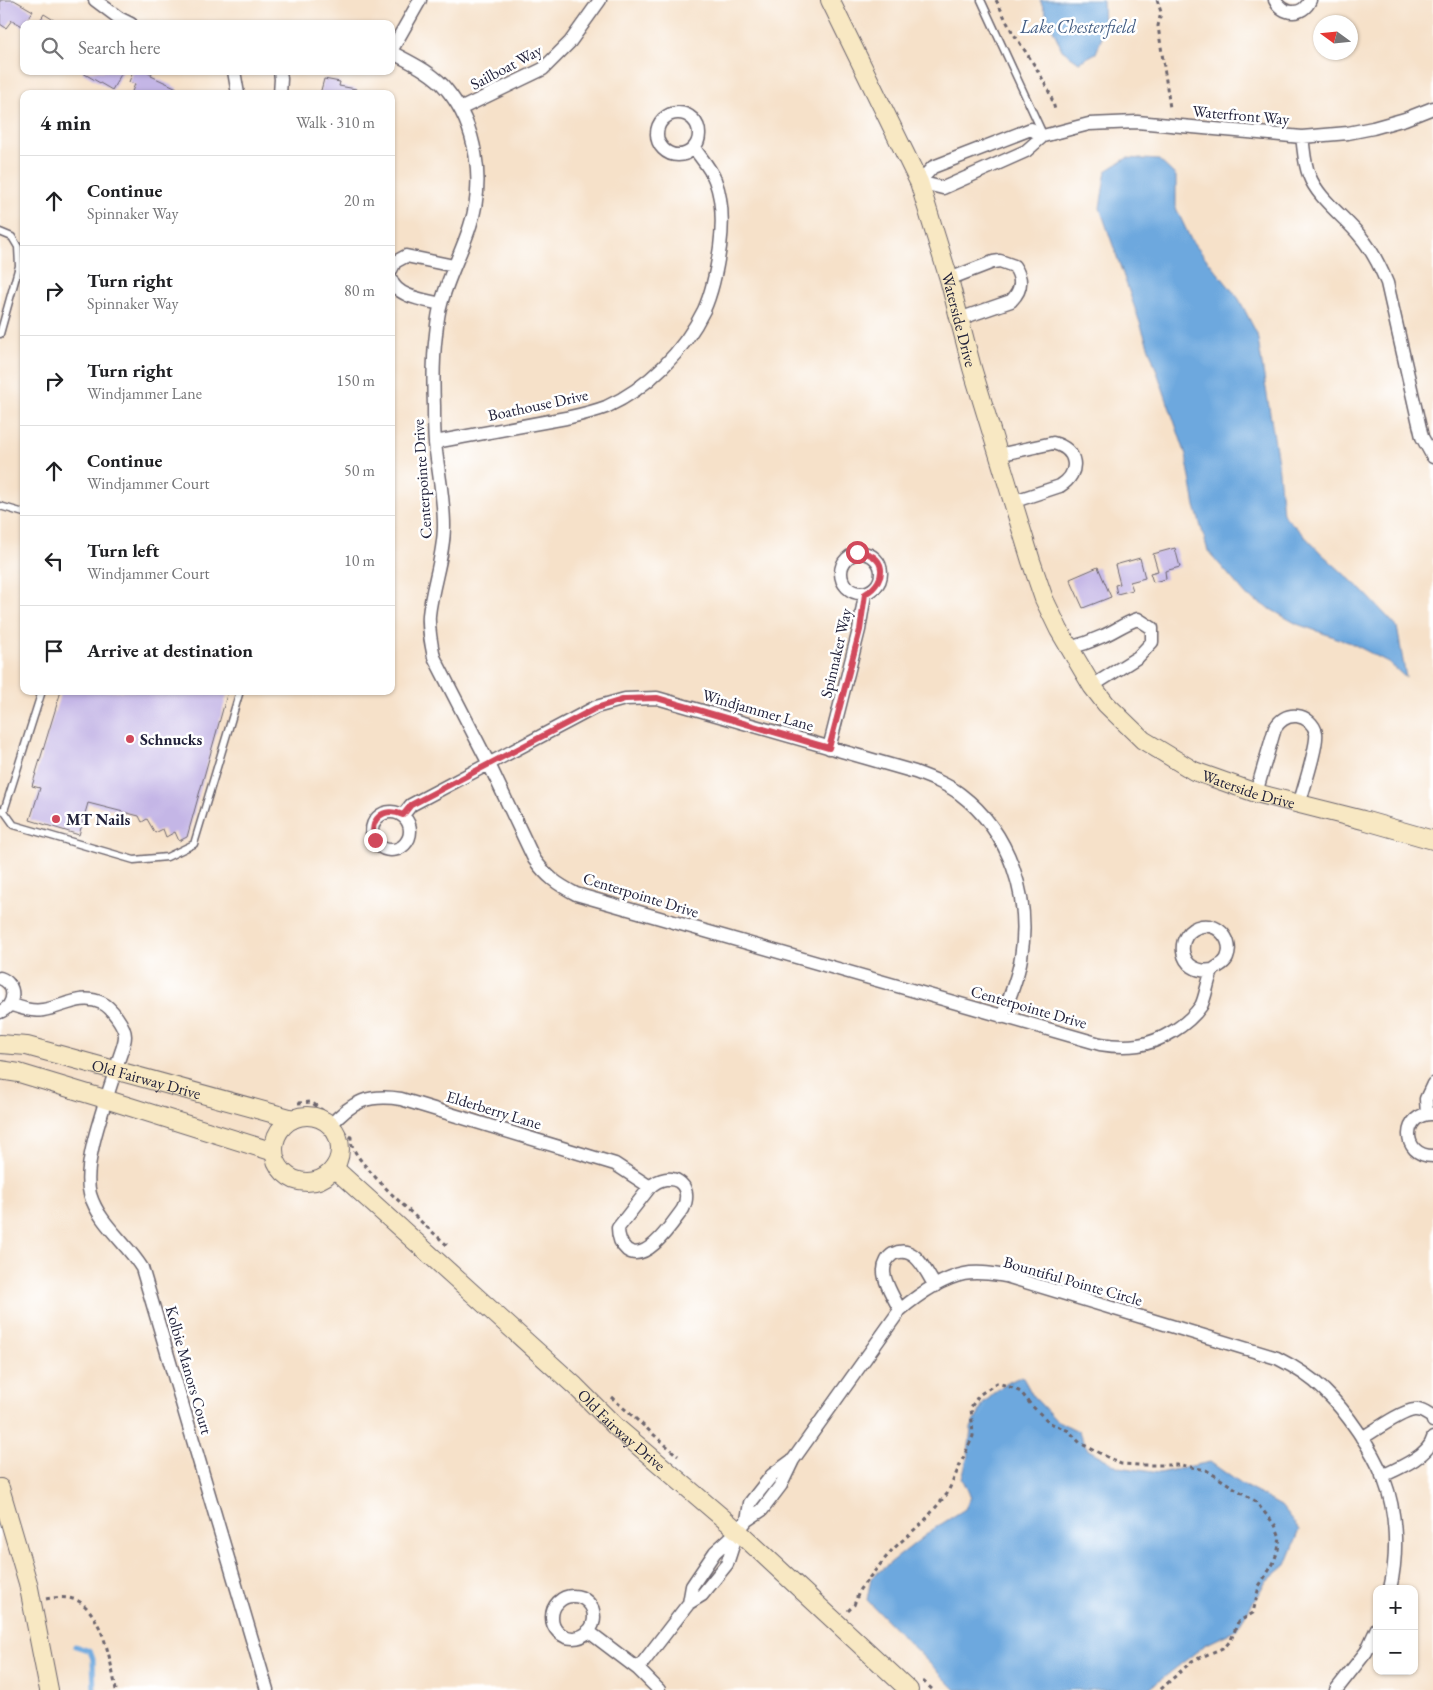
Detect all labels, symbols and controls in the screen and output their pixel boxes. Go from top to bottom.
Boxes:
water label: Lake Chesterfield [1019,15,1137,39]
north arrow [1313,15,1358,60]
search box [20,20,395,75]
icon: search [38,34,66,62]
text: Search here [78,35,160,60]
street label: Sailboat Way [466,39,546,95]
street label: Waterfront Way [1192,100,1291,130]
text: 4 min [40,109,91,136]
text: Walk · 310 m [296,112,375,133]
text: Continue [87,178,162,203]
icon: ahead [40,187,68,215]
text: 20 m [344,190,375,211]
text: Spinnaker Way [87,203,179,224]
text: Turn right [87,268,173,293]
street label: Waterside Drive [937,270,982,369]
icon: right [40,277,68,305]
text: 80 m [344,280,375,301]
text: Spinnaker Way [87,293,179,314]
text: Turn right [87,358,173,383]
icon: right [40,367,68,395]
text: 150 m [336,370,375,391]
text: Windjammer Lane [87,383,202,404]
street label: Boathouse Drive [486,384,590,426]
street label: Centerpointe Drive [407,418,437,540]
text: Continue [87,448,162,473]
icon: ahead [40,457,68,485]
text: 50 m [344,460,375,481]
text: Windjammer Court [87,473,210,494]
text: Turn left [87,538,159,563]
route start [846,541,869,564]
icon: left [40,547,68,575]
text: 10 m [344,550,375,571]
text: Windjammer Court [87,563,210,584]
street label: Spinnaker Way [815,605,857,700]
icon: arrive [40,637,68,665]
text: Arrive at destination [87,638,253,663]
street label: Windjammer Lane [700,684,816,736]
place label: Schnucks [140,729,203,750]
marker: Schnucks [124,733,136,745]
street label: Waterside Drive [1199,764,1297,813]
place label: MT Nails [66,809,131,830]
marker: MT Nails [50,813,62,825]
route end [364,829,387,852]
street label: Centerpointe Drive [581,867,701,923]
street label: Centerpointe Drive [968,980,1090,1034]
street label: Old Fairway Drive [90,1054,203,1104]
street label: Elderberry Lane [444,1086,544,1134]
street label: Bountiful Pointe Circle [1001,1251,1145,1311]
street label: Kolbie Manors Court [161,1303,217,1437]
street label: Old Fairway Drive [573,1384,670,1475]
map controls [1373,1585,1418,1675]
button: + [1373,1585,1418,1630]
button: − [1373,1630,1418,1675]

